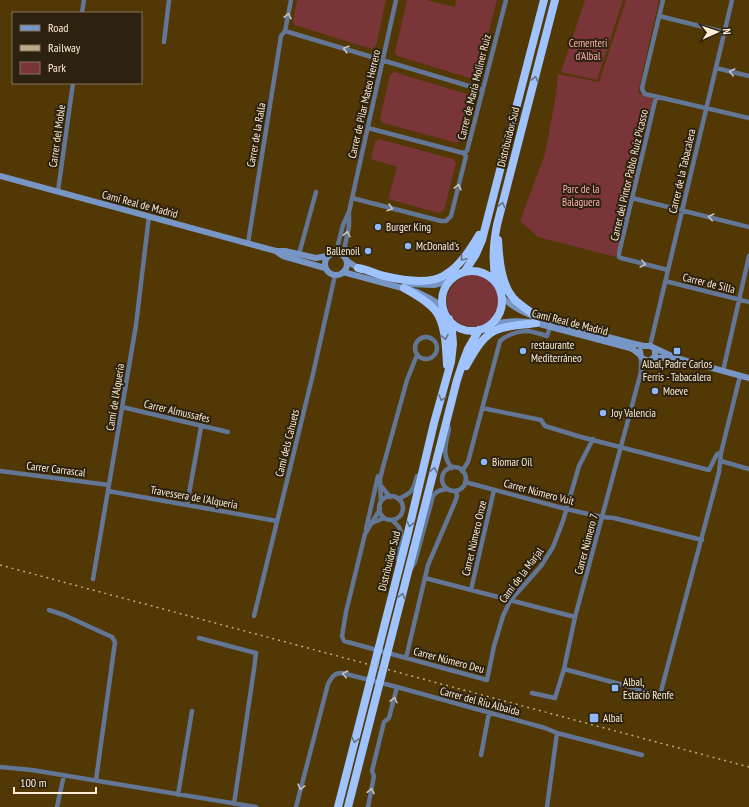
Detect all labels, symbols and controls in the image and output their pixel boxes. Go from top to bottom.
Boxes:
legend [12,12,142,84]
one-way arrow [283,12,292,19]
north arrow [697,12,737,52]
text: Road [48,20,68,35]
text: N [720,28,734,35]
street label: Carrer de María Moliner Ruiz [454,33,494,141]
park label: Cementeri d'Albal [569,36,607,63]
text: Railway [48,40,81,55]
one-way arrow [342,45,349,54]
street label: Carrer de Pilar Mateo Herrero [345,48,383,160]
text: Park [48,60,66,75]
one-way arrow [729,68,736,77]
one-way arrow [530,75,538,82]
street label: Carrer de la Ralla [243,102,269,168]
street label: Carrer del Moble [46,103,68,168]
street label: Distribuïdor Sud [494,105,522,168]
street label: Carrer del Pintor Pablo Ruiz Picasso [607,108,651,242]
street label: Carrer de la Tabacalera [665,127,699,215]
park label: Parc de la Balaguera [562,182,600,209]
one-way arrow [453,184,462,191]
street label: Camí Real de Madrid [101,187,180,221]
one-way arrow [498,201,506,208]
one-way arrow [386,203,393,212]
one-way arrow [708,214,714,222]
place label: Burger King [386,220,431,234]
marker: Burger King [373,222,383,232]
one-way arrow [343,230,351,237]
place label: McDonald's [416,239,459,253]
marker: McDonald's [403,241,413,251]
place label: Ballenoil [326,244,360,258]
marker: Ballenoil [363,246,373,256]
one-way arrow [460,254,467,261]
one-way arrow [640,259,647,268]
street label: Carrer de Silla [681,270,737,296]
street label: Camí Real de Madrid [531,306,610,338]
one-way arrow [440,334,448,340]
place label: restaurante Mediterráneo [531,338,582,365]
marker: restaurante Mediterráneo [518,346,528,356]
marker: Albal, Padre Carlos Ferris - Tabacalera [672,346,682,356]
place label: Albal, Padre Carlos Ferris - Tabacalera [642,357,712,384]
street label: Camí de l'Alqueria [103,362,127,432]
place label: Moeve [663,384,688,398]
marker: Moeve [650,386,660,396]
one-way arrow [438,395,447,402]
street label: Carrer Almussafes [143,397,212,425]
place label: Joy Valencia [610,406,656,420]
street label: Camí dels Cahuets [272,407,302,478]
marker: Joy Valencia [598,408,608,418]
place label: Biomar Oil [492,455,533,469]
marker: Biomar Oil [479,457,489,467]
street label: Carrer Carrascal [26,458,87,480]
one-way arrow [430,467,438,473]
street label: Carrer Número Vuit [502,476,576,508]
street label: Travessera de l'Alqueria [149,482,239,512]
street label: Carrer Número Onze [459,498,490,577]
street label: Carrer Número 7 [571,512,601,576]
one-way arrow [406,521,415,528]
street label: Distribuïdor Sud [375,529,403,592]
street label: Camí de la Marjal [496,544,547,606]
one-way arrow [398,593,406,599]
street label: Carrer Número Deu [412,644,486,676]
one-way arrow [342,671,349,679]
place label: Albal, Estació Renfe [623,675,674,702]
marker: Albal, Estació Renfe [610,683,620,693]
street label: Carrer del Riu Albaida [438,684,522,718]
one-way arrow [389,697,397,703]
place label: Albal [603,711,623,725]
marker: Albal [588,712,600,724]
one-way arrow [351,737,359,743]
scale bar [14,769,96,795]
text: 100 m [20,775,47,790]
one-way arrow [297,784,306,791]
one-way arrow [366,788,374,794]

